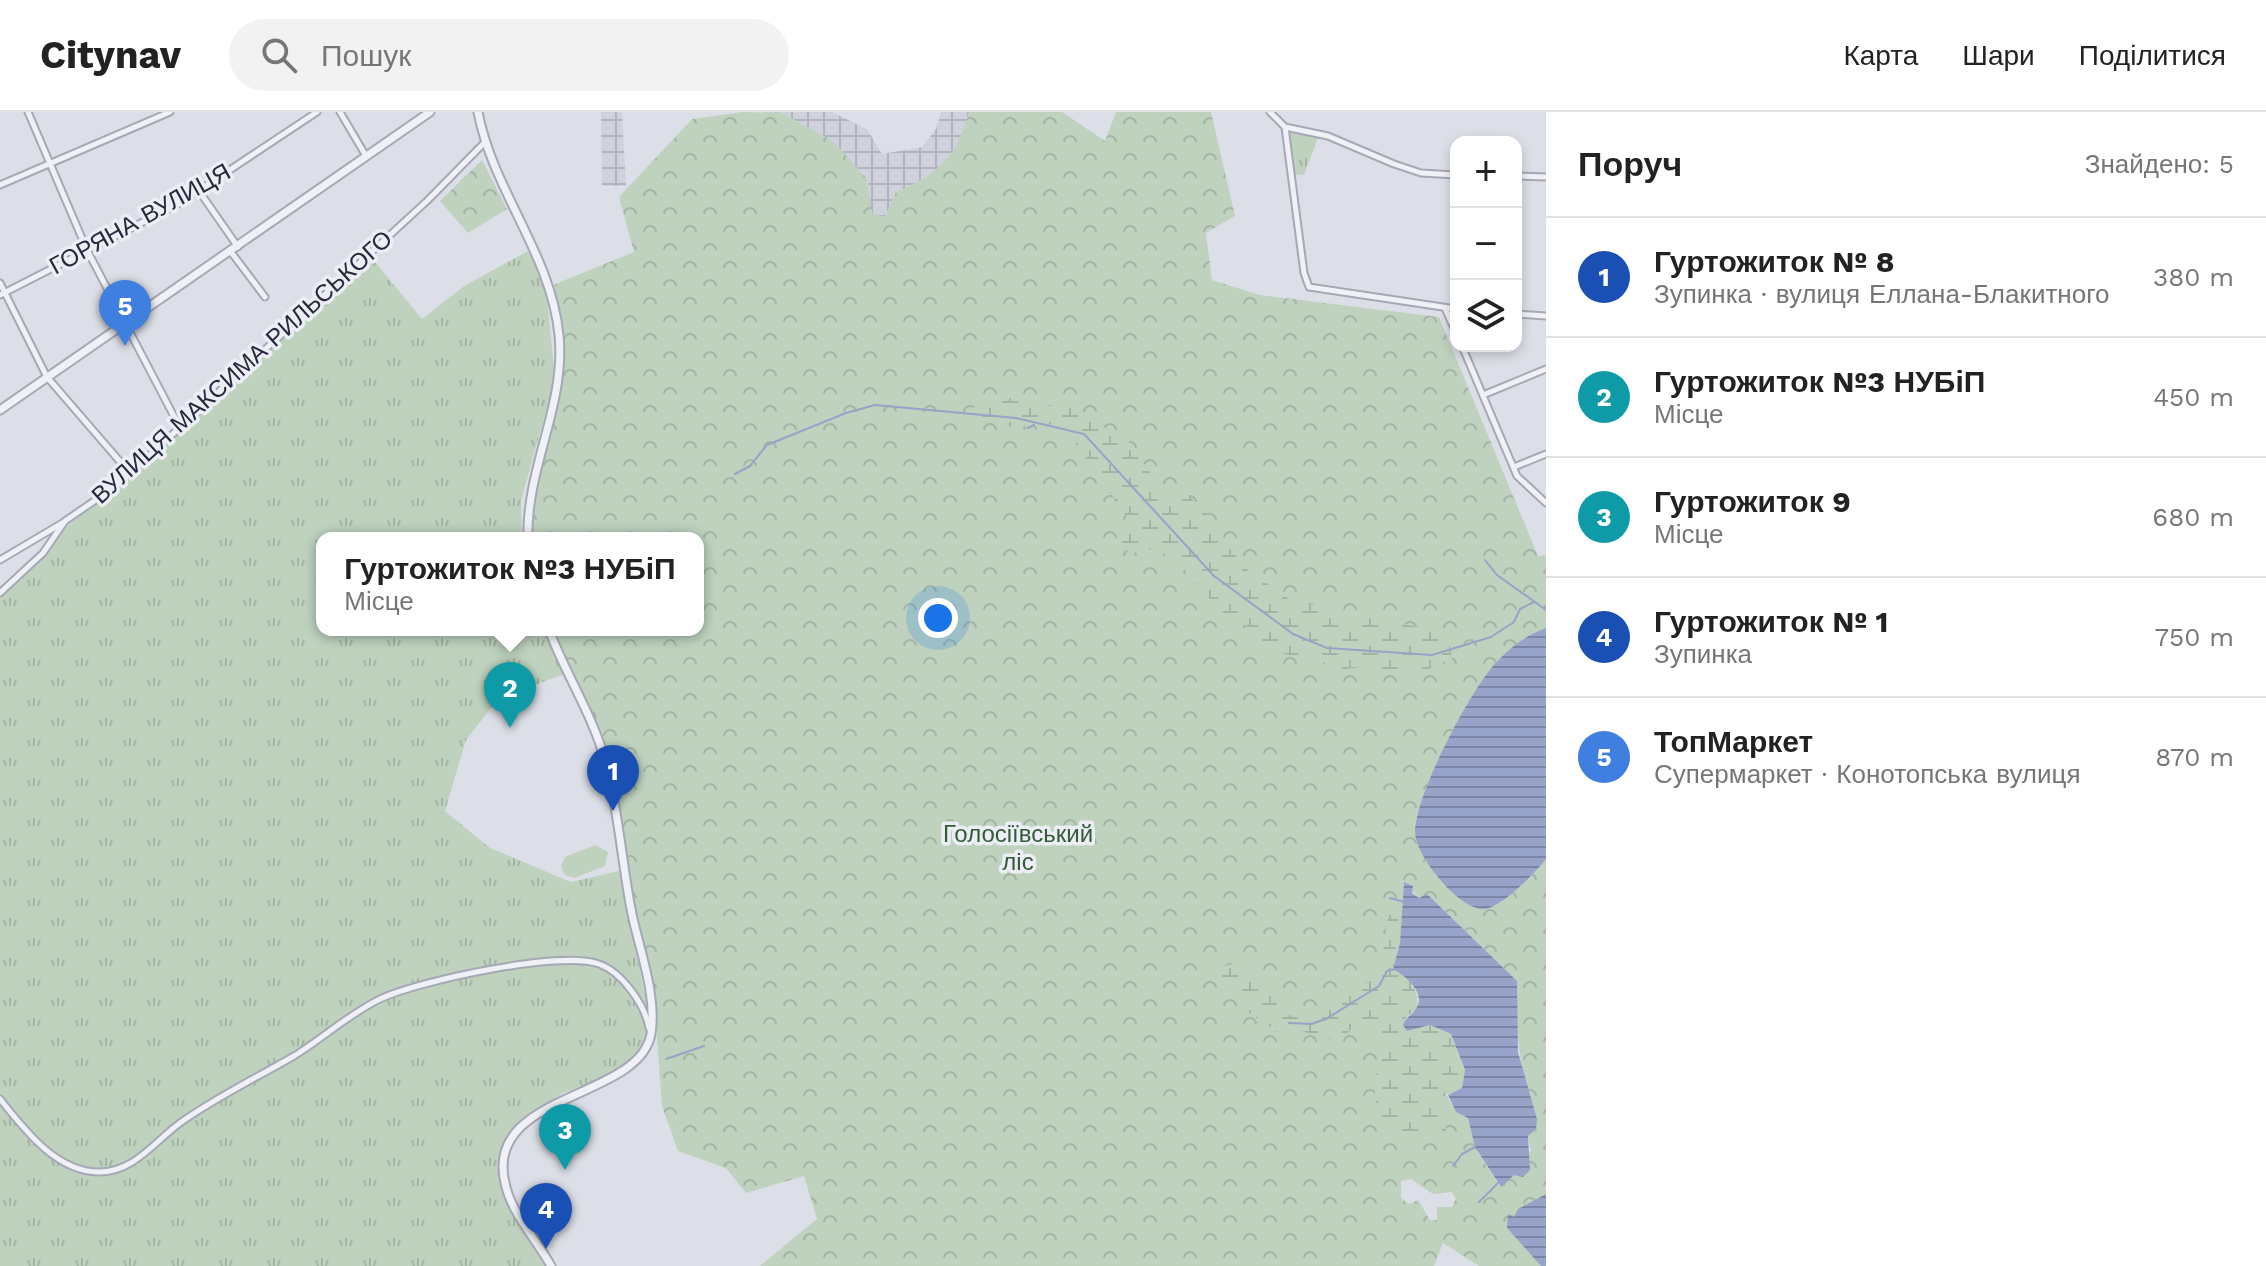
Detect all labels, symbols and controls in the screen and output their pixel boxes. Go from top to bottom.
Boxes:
search box [229,19,789,91]
text: Citynav [40,33,181,77]
icon: search [257,33,301,77]
text: Пошук [321,38,411,73]
text: Карта [1843,39,1918,72]
text: Шари [1962,39,2035,72]
text: Поділитися [2079,39,2226,72]
map controls [1450,136,1522,352]
button: + [1450,136,1522,208]
text: Поруч [1578,144,1682,184]
text: Знайдено: 5 [2085,149,2234,179]
street label: ГОРЯНА ВУЛИЦЯ [45,158,235,280]
button: − [1450,208,1522,280]
street label: ВУЛИЦЯ МАКСИМА РИЛЬСЬКОГО [86,225,398,509]
text: Гуртожиток № 8 [1654,244,1895,279]
text: 1 [1598,262,1610,292]
text: 380 m [2153,262,2234,292]
text: Зупинка · вулиця Еллана-Блакитного [1654,279,2110,309]
pin: 5 [99,280,151,346]
button: layers [1450,280,1522,352]
text: Гуртожиток №3 НУБіП [1654,364,1985,399]
text: 2 [1596,382,1612,412]
text: 450 m [2153,382,2234,412]
text: Місце [1654,399,1724,429]
text: Гуртожиток 9 [1654,484,1851,519]
text: 3 [1596,502,1612,532]
text: 680 m [2152,502,2234,532]
text: Місце [1654,519,1724,549]
popup [316,532,704,636]
text: Гуртожиток №3 НУБіП [344,551,676,586]
text: Місце [344,586,414,616]
your location [918,598,958,638]
text: Гуртожиток № 1 [1654,604,1888,639]
text: 4 [1596,622,1612,652]
text: 750 m [2154,622,2234,652]
text: Зупинка [1654,639,1752,669]
pin: 2 [484,662,536,728]
text: ТопМаркет [1654,724,1813,759]
text: 5 [1596,742,1612,772]
text: 870 m [2155,742,2234,772]
pin: 1 [587,745,639,811]
text: Супермаркет · Конотопська вулиця [1654,759,2081,789]
park label: Голосіївський ліс [943,820,1093,876]
pin: 3 [539,1104,591,1170]
pin: 4 [520,1183,572,1249]

